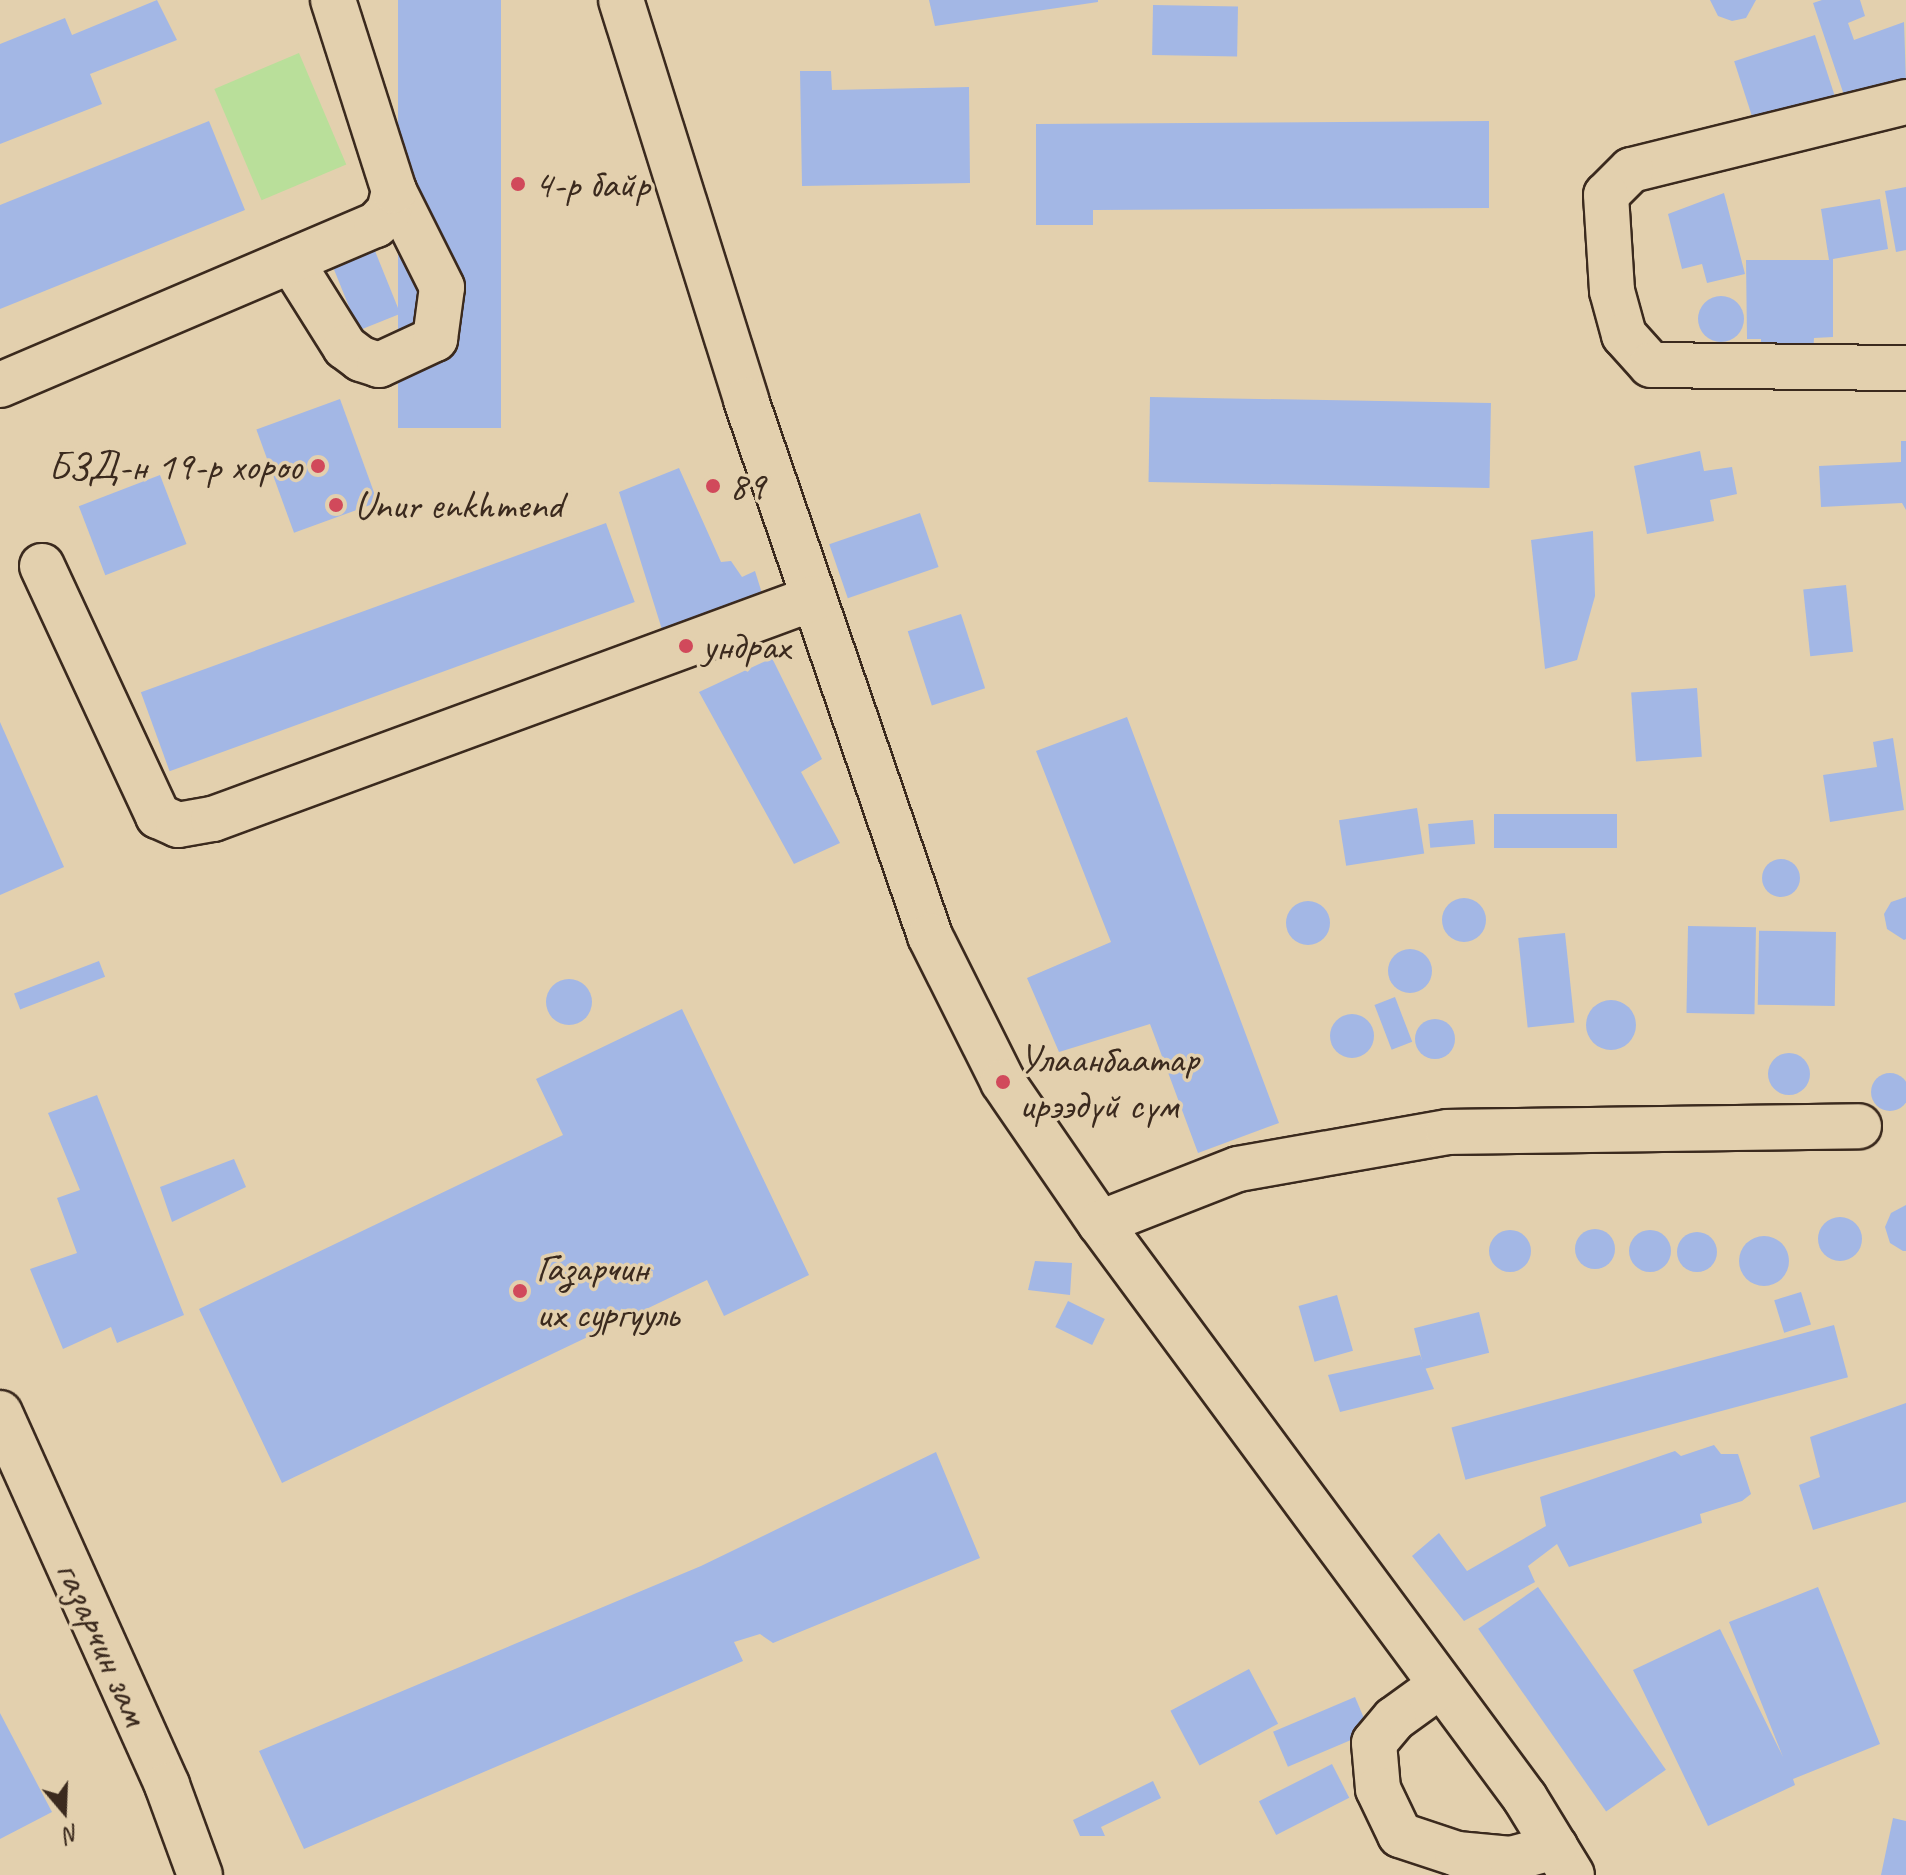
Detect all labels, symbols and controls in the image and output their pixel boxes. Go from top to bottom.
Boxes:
place label: 4-р байр [534,160,651,208]
marker: 4-р байр [509,175,527,193]
place label: БЗД-н 19-р хороо [48,442,302,490]
marker: БЗД-н 19-р хороо [309,457,327,475]
place label: 89 [729,462,765,510]
marker: 89 [704,477,722,495]
place label: Unur enkhmend [354,481,563,529]
marker: Unur enkhmend [325,494,347,516]
place label: ундрах [702,622,790,670]
marker: ундрах [677,637,695,655]
place label: Улаанбаатар ирээдүй сүм [1019,1035,1199,1129]
marker: Улаанбаатар ирээдүй сүм [994,1073,1012,1091]
place label: Газарчин их сургууль [536,1244,678,1338]
marker: Газарчин их сургууль [511,1282,529,1300]
street label: газарчин зам [45,1552,161,1734]
north arrow [24,1771,104,1851]
text: N [61,1818,83,1849]

